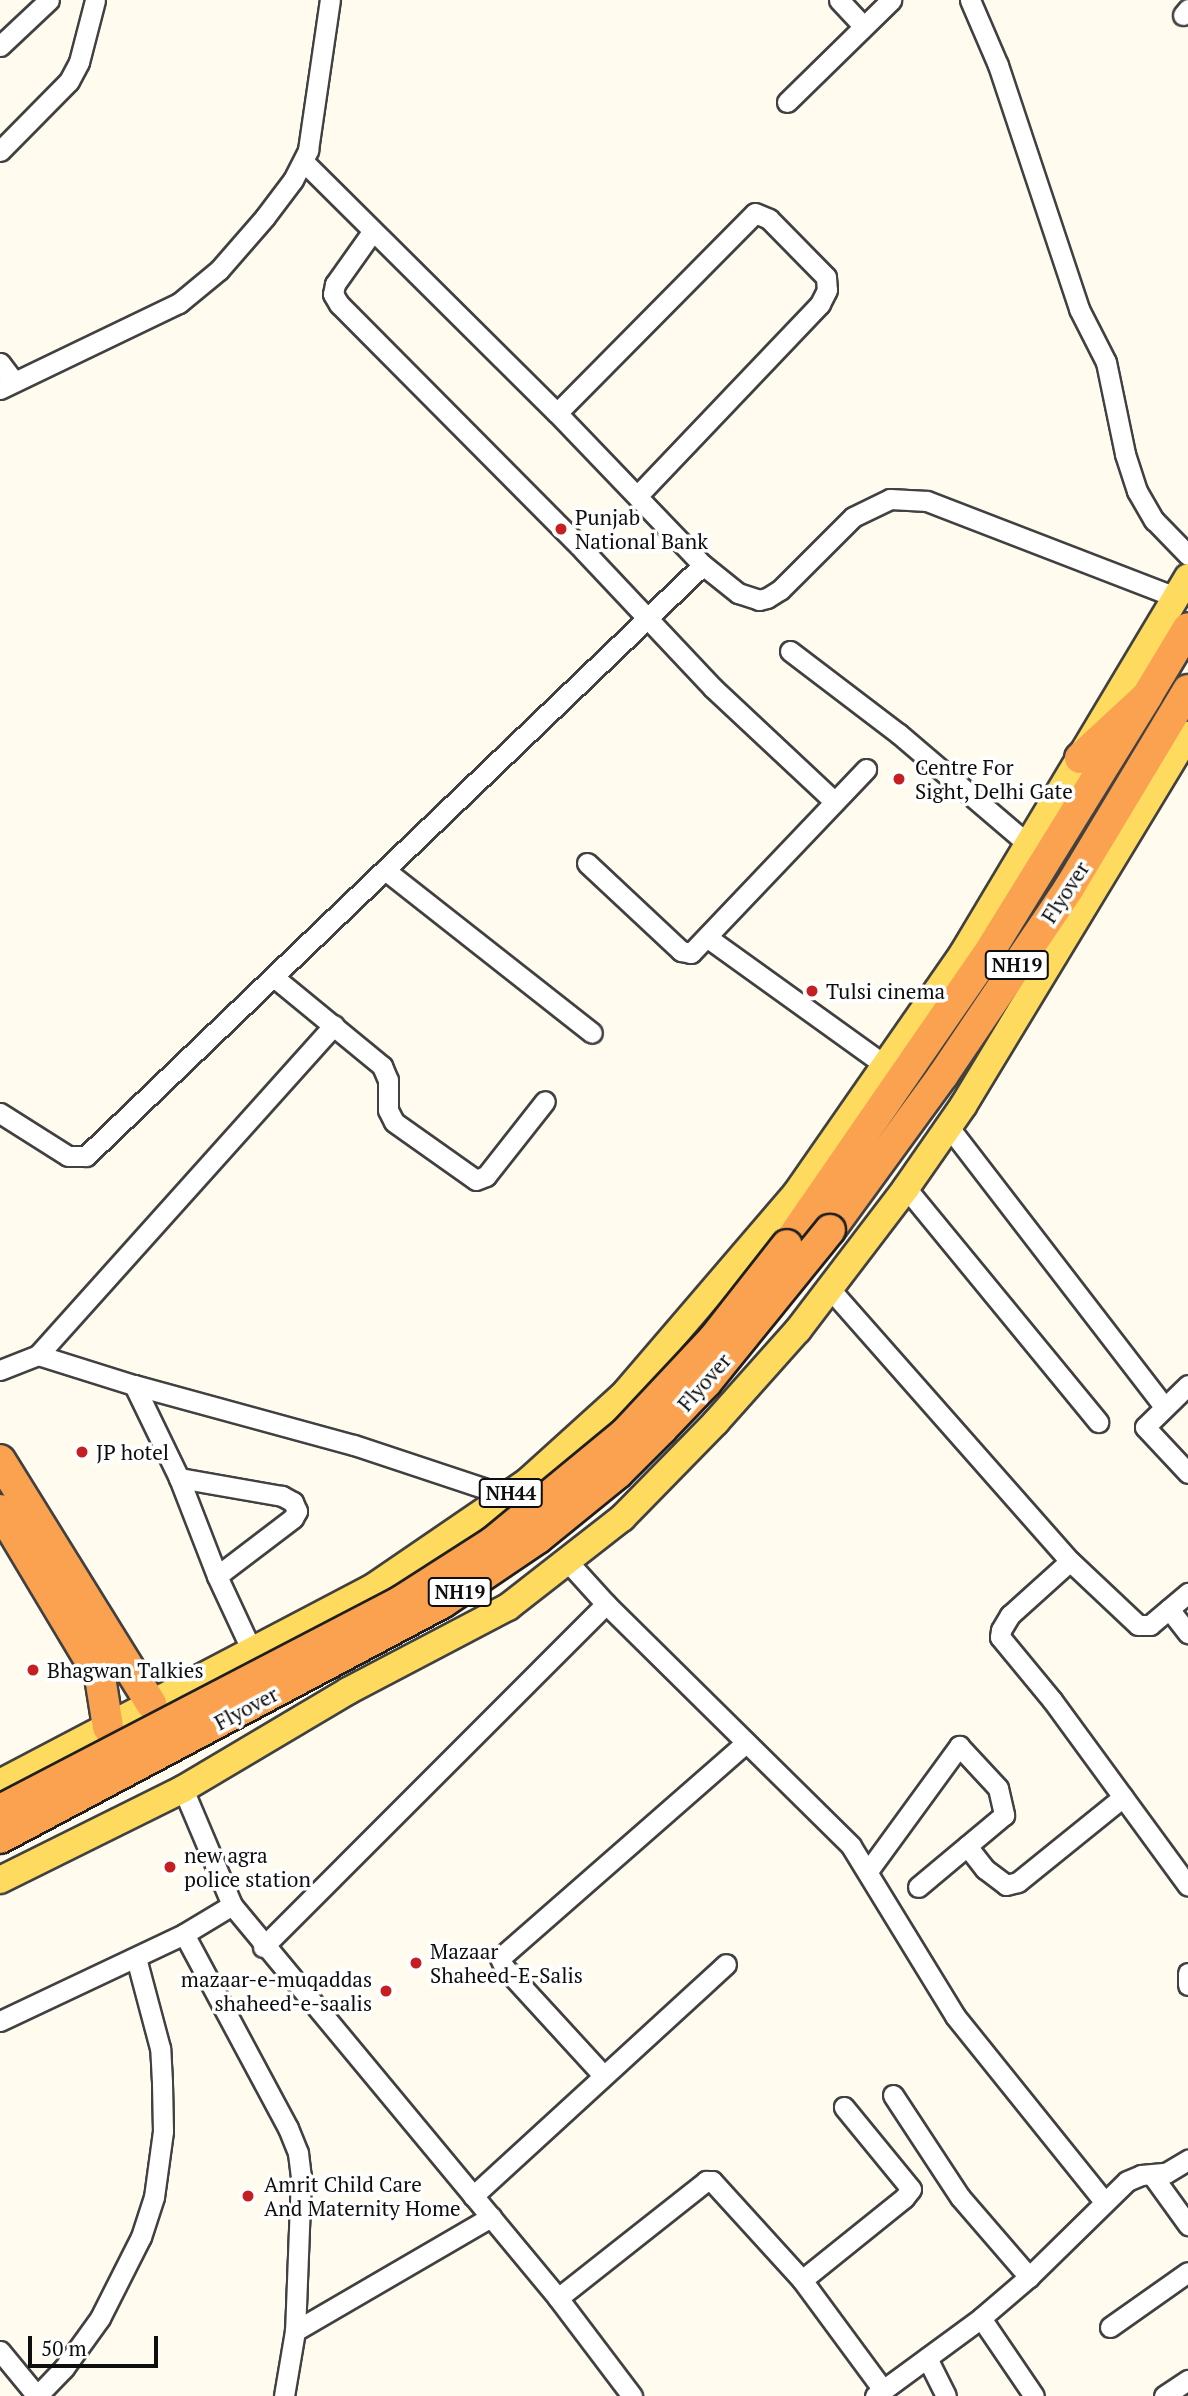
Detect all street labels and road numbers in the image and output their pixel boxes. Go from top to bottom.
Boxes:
street label: Flyover [1036,857,1094,927]
road number: NH19 [984,950,1050,981]
street label: Flyover [672,1348,736,1416]
road number: NH44 [478,1478,544,1508]
road number: NH19 [427,1576,493,1608]
street label: Flyover [210,1681,282,1735]

